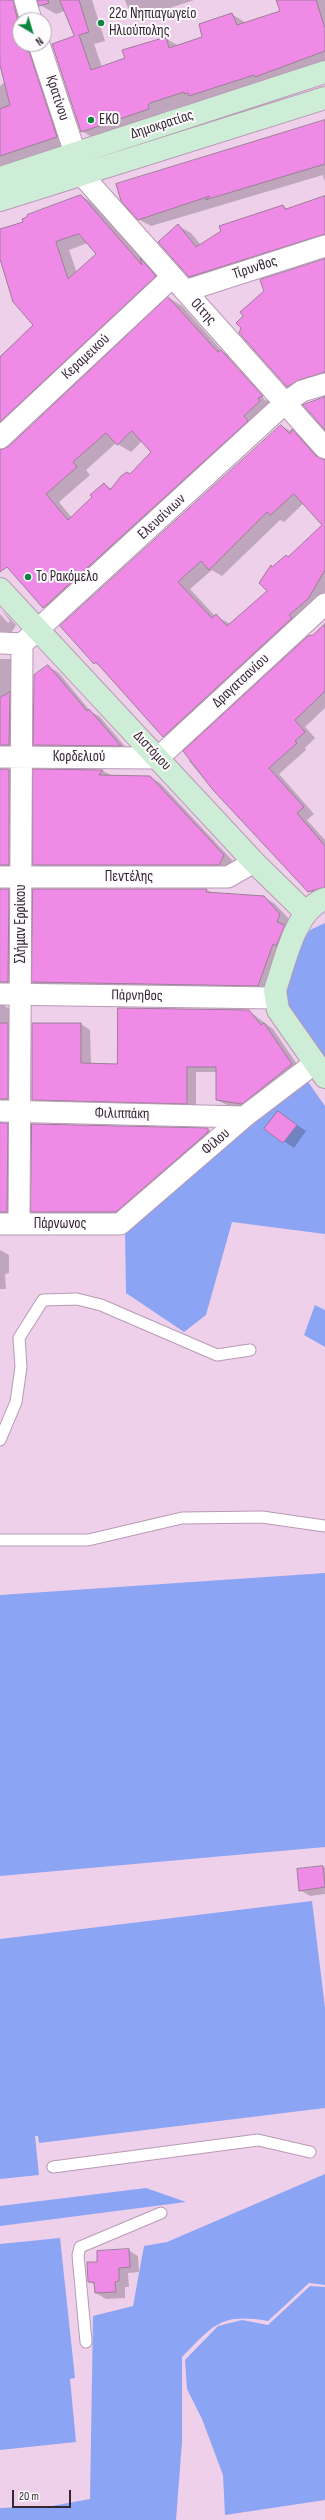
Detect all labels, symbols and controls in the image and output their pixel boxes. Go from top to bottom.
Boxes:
place label: 22ο Νηπιαγωγείο Ηλιούπολης [109,5,196,40]
north arrow [12,12,52,52]
marker: 22ο Νηπιαγωγείο Ηλιούπολης [96,18,106,28]
text: N [33,34,45,48]
street label: Κρατίνου [41,73,73,123]
street label: Δημοκρατίας [128,106,196,144]
place label: EKO [99,111,119,129]
marker: EKO [86,115,96,125]
street label: Τίρυνθος [230,252,280,284]
street label: Οίτης [186,295,220,329]
street label: Κεραµεικού [58,330,114,384]
street label: Ελευσίνιων [134,490,190,544]
place label: Το Ρακόμελο [36,568,98,586]
marker: Το Ρακόμελο [23,572,33,582]
street label: Δραγατσανίου [209,650,273,712]
street label: Διστόμου [129,727,175,775]
street label: Κορδελιού [53,748,105,766]
street label: Πεντέλης [105,868,153,886]
street label: Σλήμαν Ερρίκου [12,884,30,964]
street label: Πάρνηθος [111,987,163,1005]
street label: Φιλιππάκη [94,1105,150,1123]
street label: Φίλου [198,1125,234,1159]
street label: Πάρνωνος [34,1215,86,1233]
scale bar [14,2482,73,2508]
text: 20 m [19,2489,39,2504]

